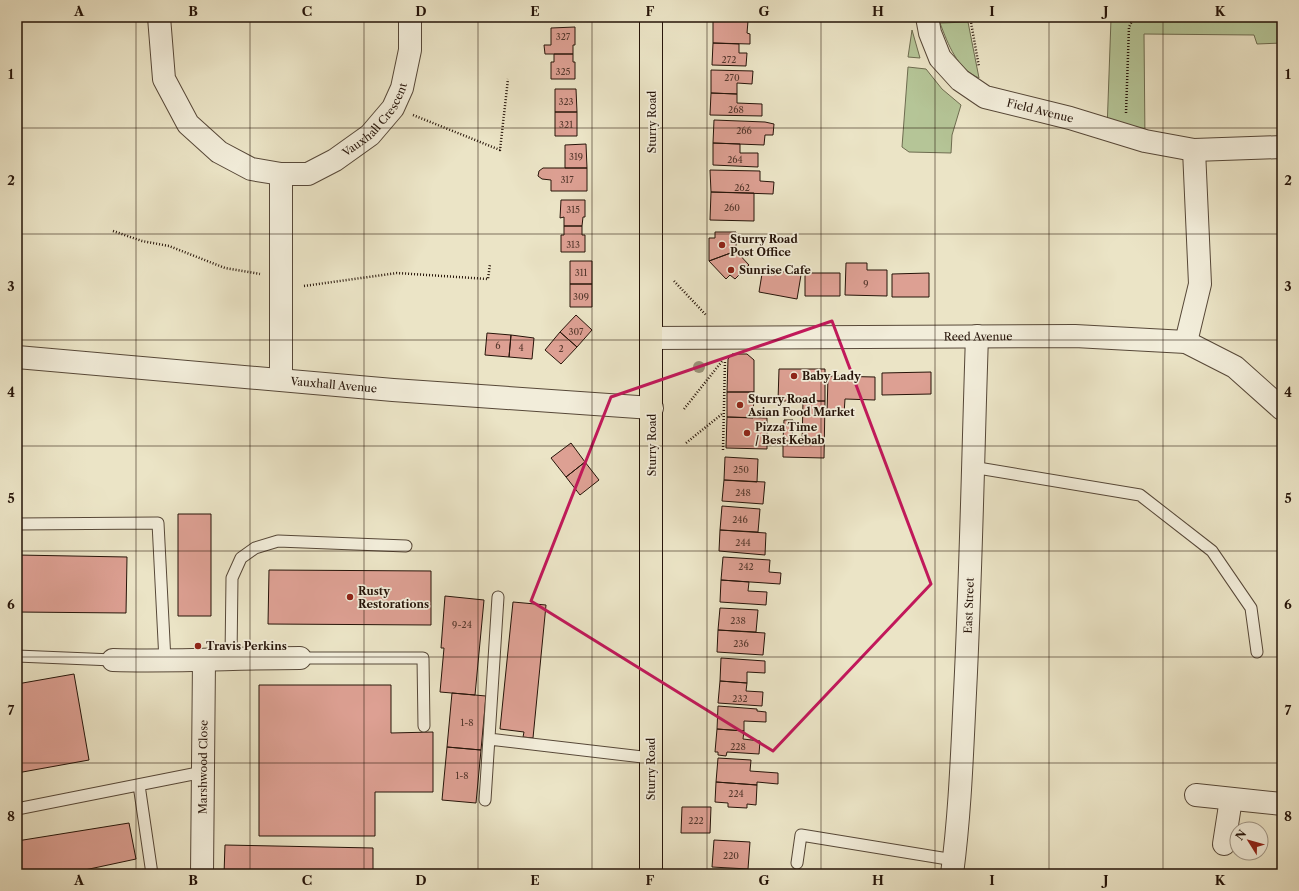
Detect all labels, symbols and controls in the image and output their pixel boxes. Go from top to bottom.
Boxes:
text: A [73,3,85,19]
text: B [188,3,198,19]
text: C [302,3,312,19]
text: D [415,3,427,19]
text: E [530,3,540,19]
text: F [646,3,655,19]
text: G [758,3,770,19]
text: H [872,3,884,19]
text: I [989,3,995,19]
text: J [1101,3,1109,19]
text: K [1215,3,1226,19]
house number: 327 [556,31,571,42]
house number: 272 [722,54,736,65]
text: 1 [8,66,14,82]
house number: 325 [555,66,571,77]
text: 1 [1285,66,1291,82]
house number: 270 [724,72,740,83]
street label: Vauxhall Crescent [339,82,410,160]
street label: Sturry Road [645,90,659,153]
house number: 323 [558,96,574,107]
street label: Field Avenue [1005,96,1075,126]
house number: 268 [728,104,744,115]
house number: 321 [559,119,573,130]
house number: 266 [736,125,752,136]
house number: 319 [569,151,583,162]
house number: 264 [727,154,743,165]
text: 2 [7,172,15,188]
text: 2 [1284,172,1292,188]
house number: 317 [560,174,574,185]
house number: 262 [734,182,750,193]
house number: 260 [724,202,740,213]
house number: 315 [566,204,580,215]
place label: Sturry Road Post Office [730,232,798,259]
house number: 313 [566,239,580,250]
marker: Sturry Road Post Office [717,240,727,250]
place label: Sunrise Cafe [739,263,811,277]
marker: Sunrise Cafe [726,265,736,275]
house number: 311 [575,267,587,278]
text: 3 [7,278,15,294]
house number: 9 [863,278,869,289]
text: 3 [1284,278,1292,294]
house number: 309 [573,291,589,302]
house number: 307 [568,326,584,337]
street label: Reed Avenue [944,329,1012,344]
house number: 6 [495,340,501,351]
house number: 4 [518,342,524,353]
house number: 2 [558,343,564,354]
place label: Baby Lady [802,369,861,383]
marker: Baby Lady [789,371,799,381]
street label: Vauxhall Avenue [289,374,378,396]
text: 4 [7,384,15,400]
text: 4 [1284,384,1292,400]
place label: Sturry Road Asian Food Market [747,392,855,419]
marker: Sturry Road Asian Food Market [735,400,745,410]
street label: Sturry Road [645,413,659,476]
place label: Pizza Time / Best Kebab [755,420,825,447]
marker: Pizza Time / Best Kebab [742,428,752,438]
house number: 250 [733,464,749,475]
house number: 248 [735,487,751,498]
text: 5 [7,490,15,506]
text: 5 [1284,490,1292,506]
house number: 246 [732,514,748,525]
house number: 244 [735,537,751,548]
house number: 242 [738,561,754,572]
street label: East Street [961,577,977,634]
place label: Rusty Restorations [358,584,429,611]
marker: Rusty Restorations [345,592,355,602]
text: 6 [7,596,15,612]
text: 6 [1284,596,1292,612]
house number: 238 [730,615,746,626]
house number: 9-24 [452,619,472,630]
house number: 236 [733,638,749,649]
place label: Travis Perkins [206,639,287,653]
marker: Travis Perkins [193,641,203,651]
house number: 232 [732,693,748,704]
text: 7 [8,702,15,718]
text: 7 [1285,702,1292,718]
house number: 1-8 [460,717,474,728]
street label: Marshwood Close [196,720,210,814]
street label: Sturry Road [644,737,658,800]
house number: 228 [730,741,746,752]
house number: 1-8 [455,770,469,781]
house number: 224 [728,788,744,799]
text: 8 [7,808,15,824]
text: 8 [1284,808,1292,824]
house number: 222 [688,815,704,826]
north arrow [1229,821,1269,861]
text: N [1233,827,1250,843]
house number: 220 [723,850,739,861]
text: A [73,872,85,888]
text: B [188,872,198,888]
text: C [302,872,312,888]
text: D [415,872,427,888]
text: E [530,872,540,888]
text: F [646,872,655,888]
text: G [758,872,770,888]
text: H [872,872,884,888]
text: I [989,872,995,888]
text: J [1101,872,1109,888]
text: K [1215,872,1226,888]

